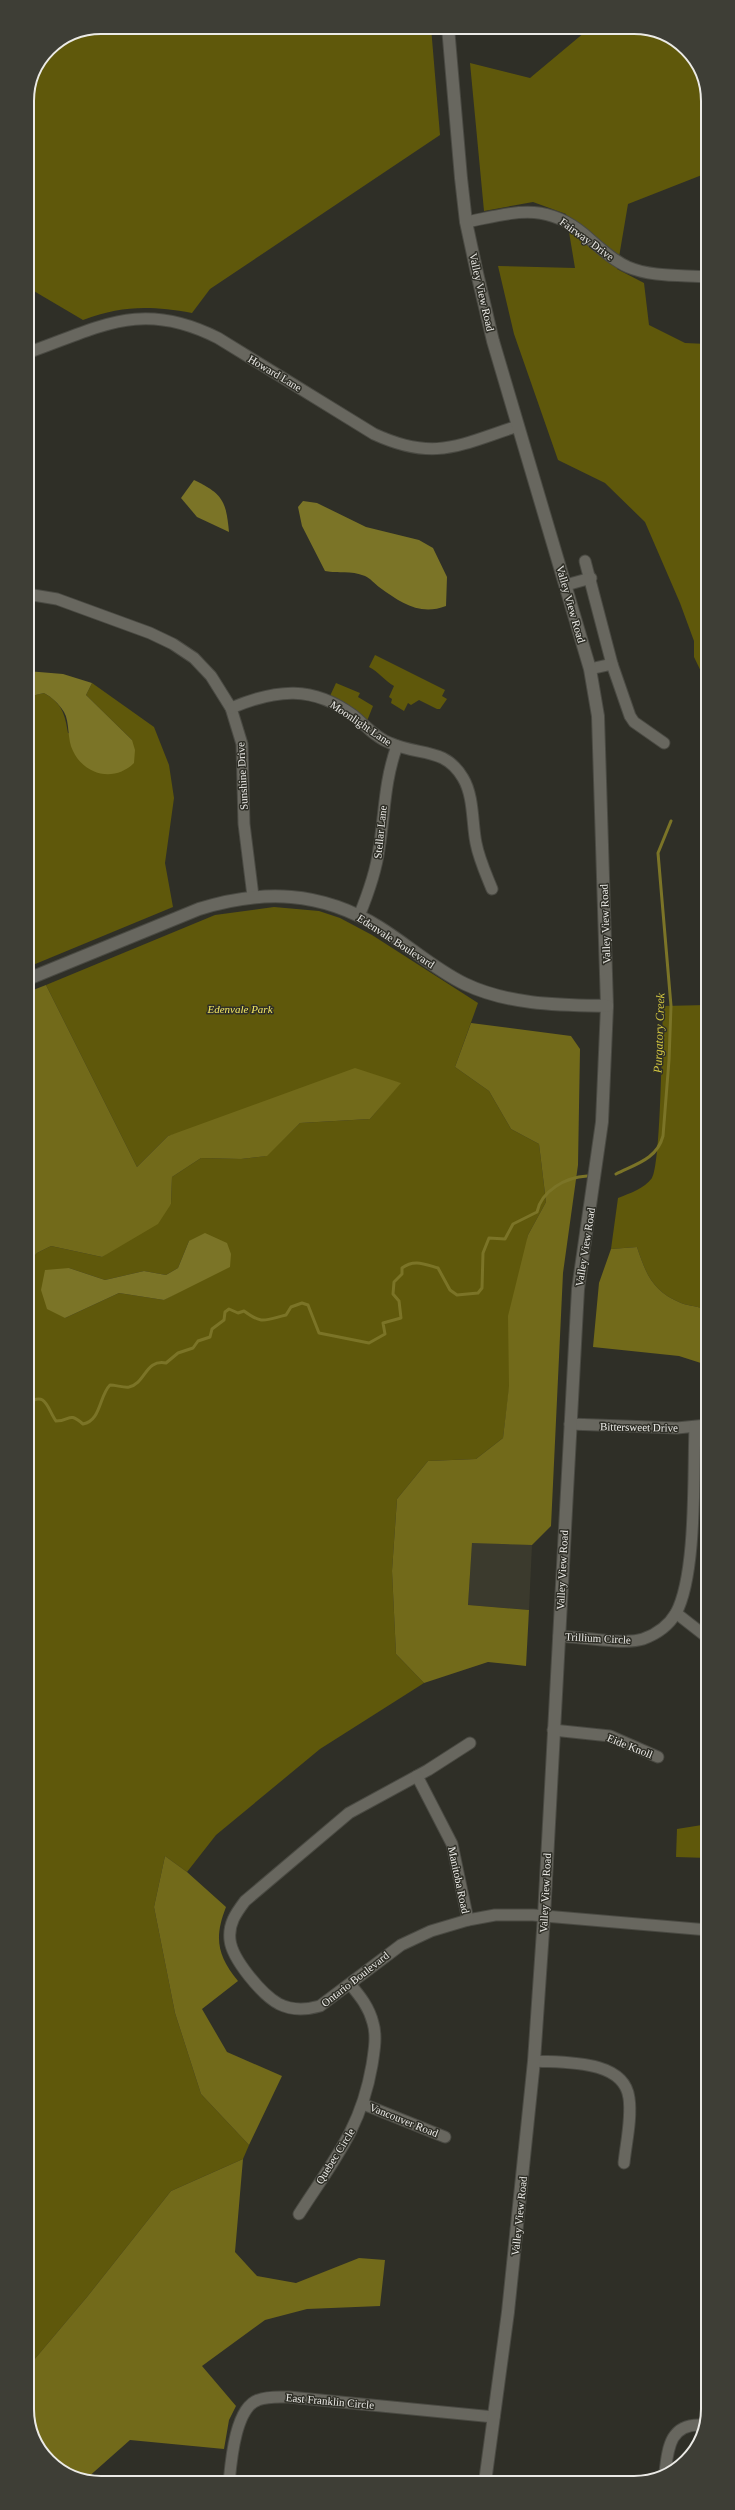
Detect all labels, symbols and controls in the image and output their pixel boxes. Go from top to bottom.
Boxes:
street label: Fairway Drive [558,215,616,263]
street label: Valley View Road [467,252,497,333]
street label: Howard Lane [246,352,304,394]
street label: Valley View Road [554,564,588,644]
street label: Moonlight Lane [328,698,394,748]
street label: Sunshine Drive [234,742,250,810]
street label: Stellar Lane [371,805,389,859]
street label: Valley View Road [598,883,612,964]
street label: Edenvale Boulevard [355,912,437,971]
water label: Purgatory Creek [651,992,667,1074]
park label: Edenvale Park [206,1003,274,1015]
street label: Valley View Road [573,1206,597,1287]
street label: Bittersweet Drive [600,1420,678,1434]
street label: Valley View Road [554,1529,570,1610]
street label: Trillium Circle [565,1630,631,1646]
street label: Eide Knoll [606,1731,654,1761]
street label: Manitoba Road [446,1845,472,1915]
street label: Valley View Road [537,1852,553,1933]
street label: Ontario Boulevard [319,1949,391,2009]
street label: Vancouver Road [368,2101,441,2139]
street label: Quebec Circle [313,2126,357,2186]
street label: Valley View Road [509,2175,529,2256]
street label: East Franklin Circle [285,2391,375,2411]

